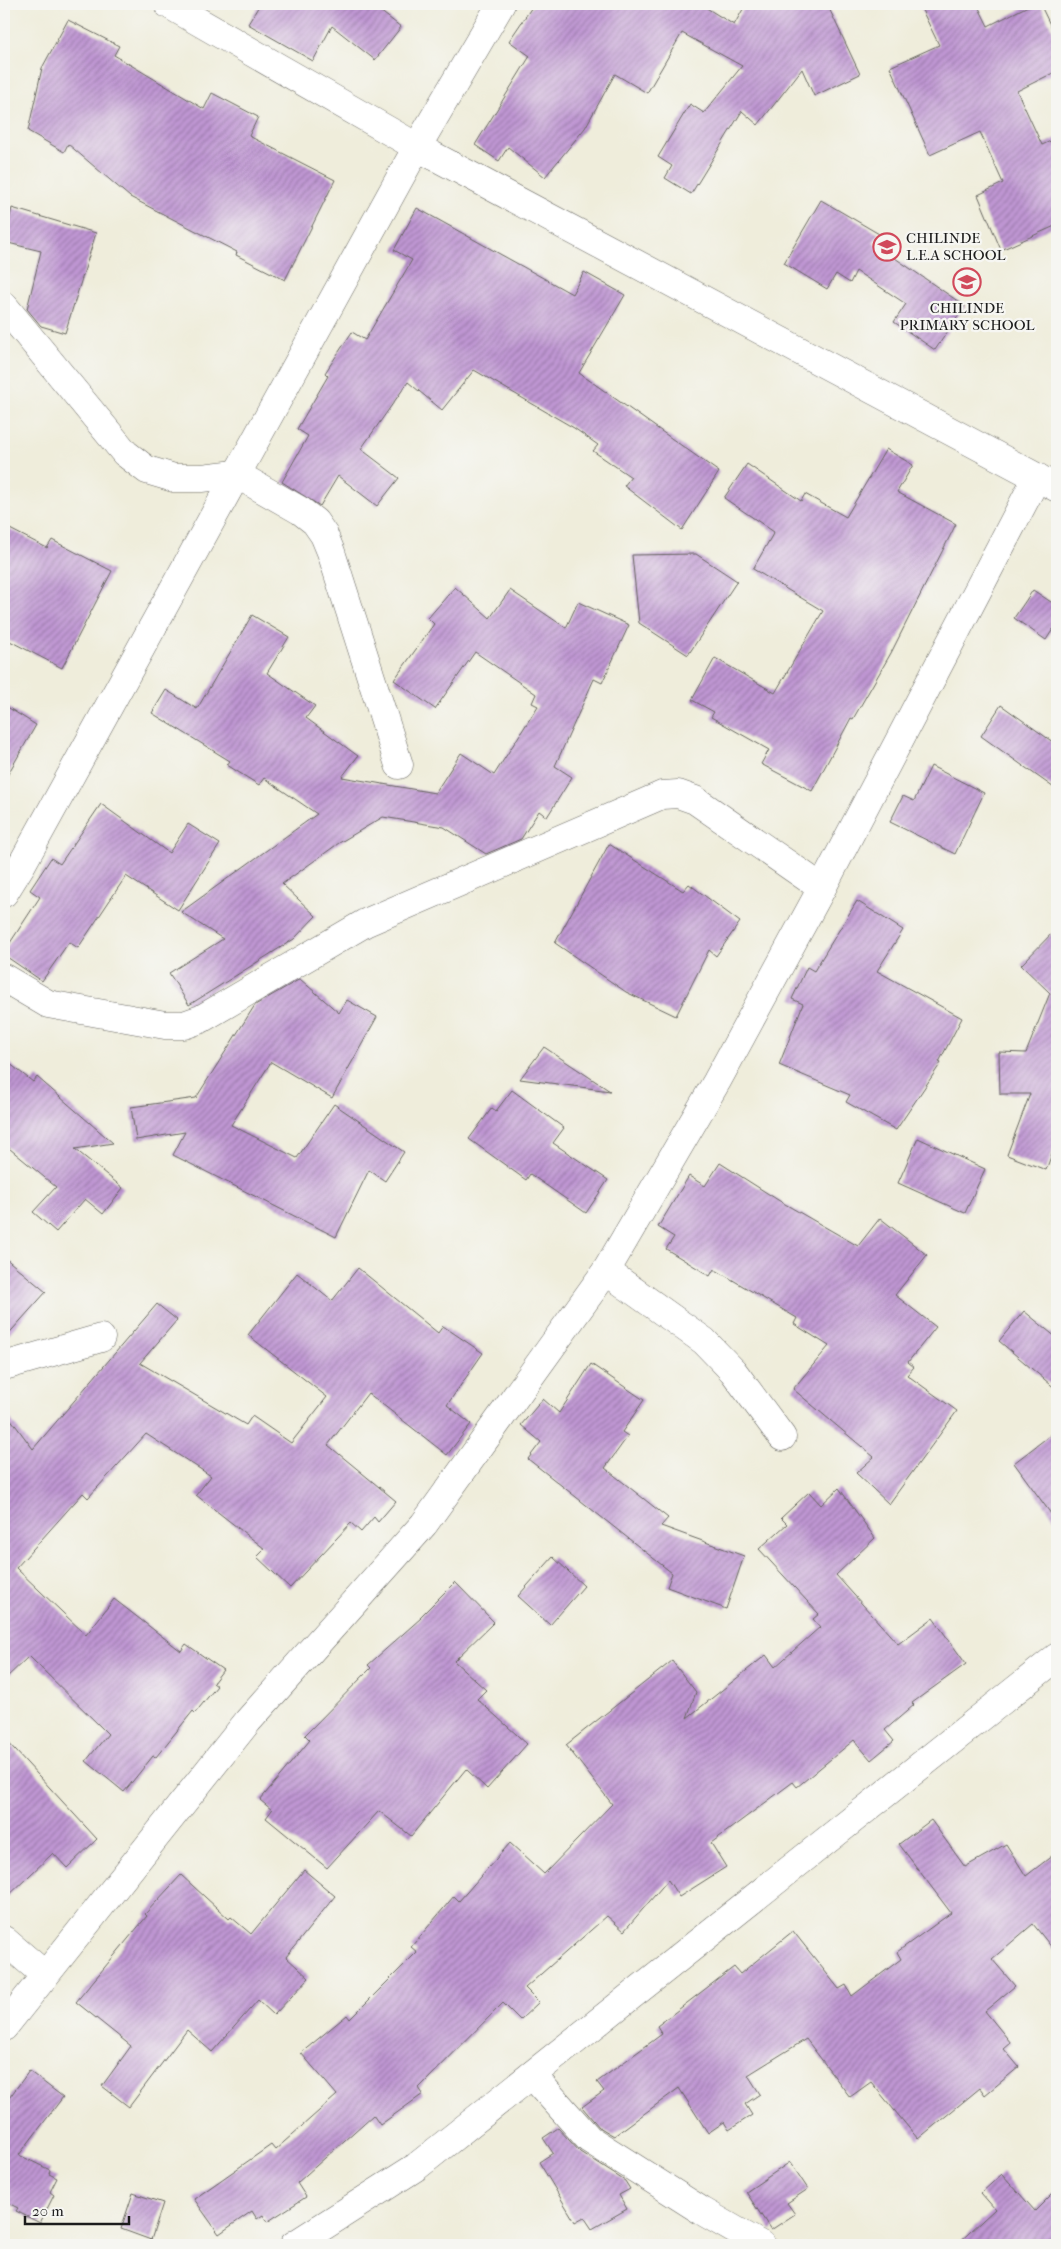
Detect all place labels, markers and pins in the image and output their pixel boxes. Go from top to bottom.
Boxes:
place label: CHILINDE L.E.A SCHOOL [906,229,1005,264]
school or university icon: CHILINDE L.E.A SCHOOL [872,232,902,262]
school or university icon: CHILINDE PRIMARY SCHOOL [952,267,982,297]
place label: CHILINDE PRIMARY SCHOOL [900,299,1034,334]

